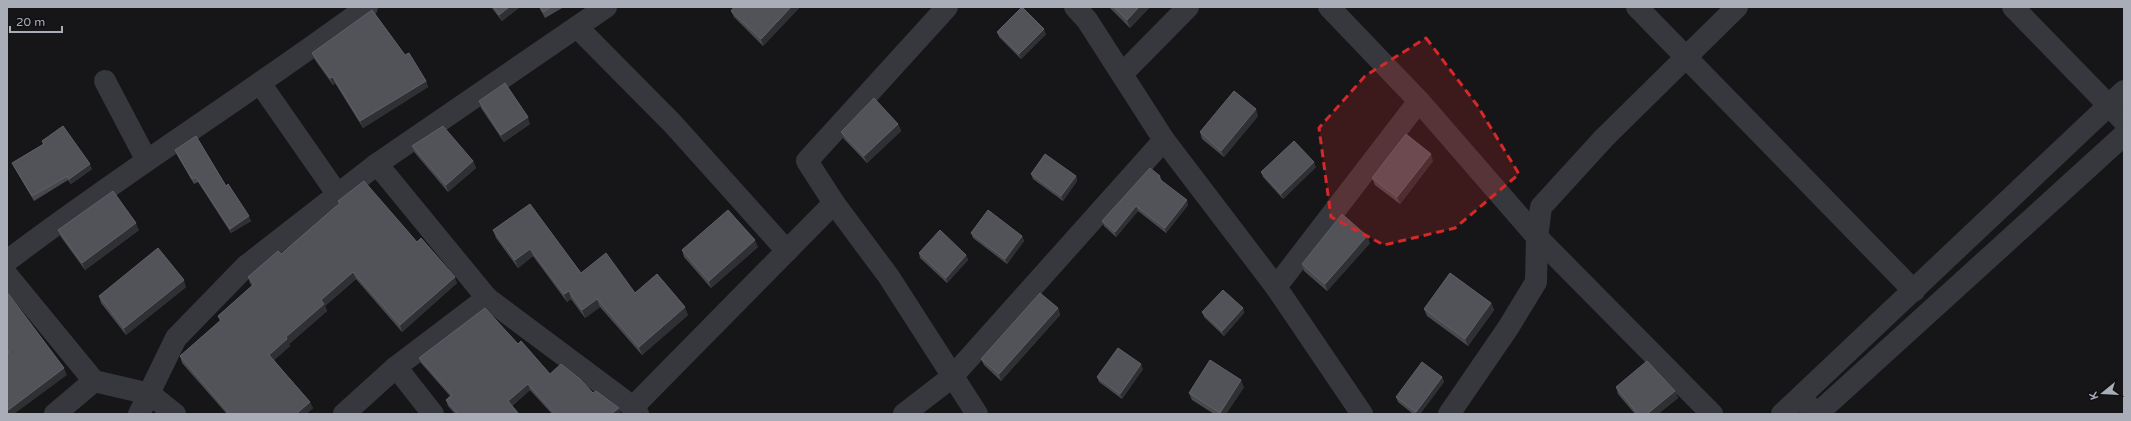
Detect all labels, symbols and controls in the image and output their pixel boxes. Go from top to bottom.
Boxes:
scale bar [10,8,62,34]
text: 20 m [16,15,45,29]
north arrow [2083,373,2123,413]
text: K [2086,390,2101,401]

